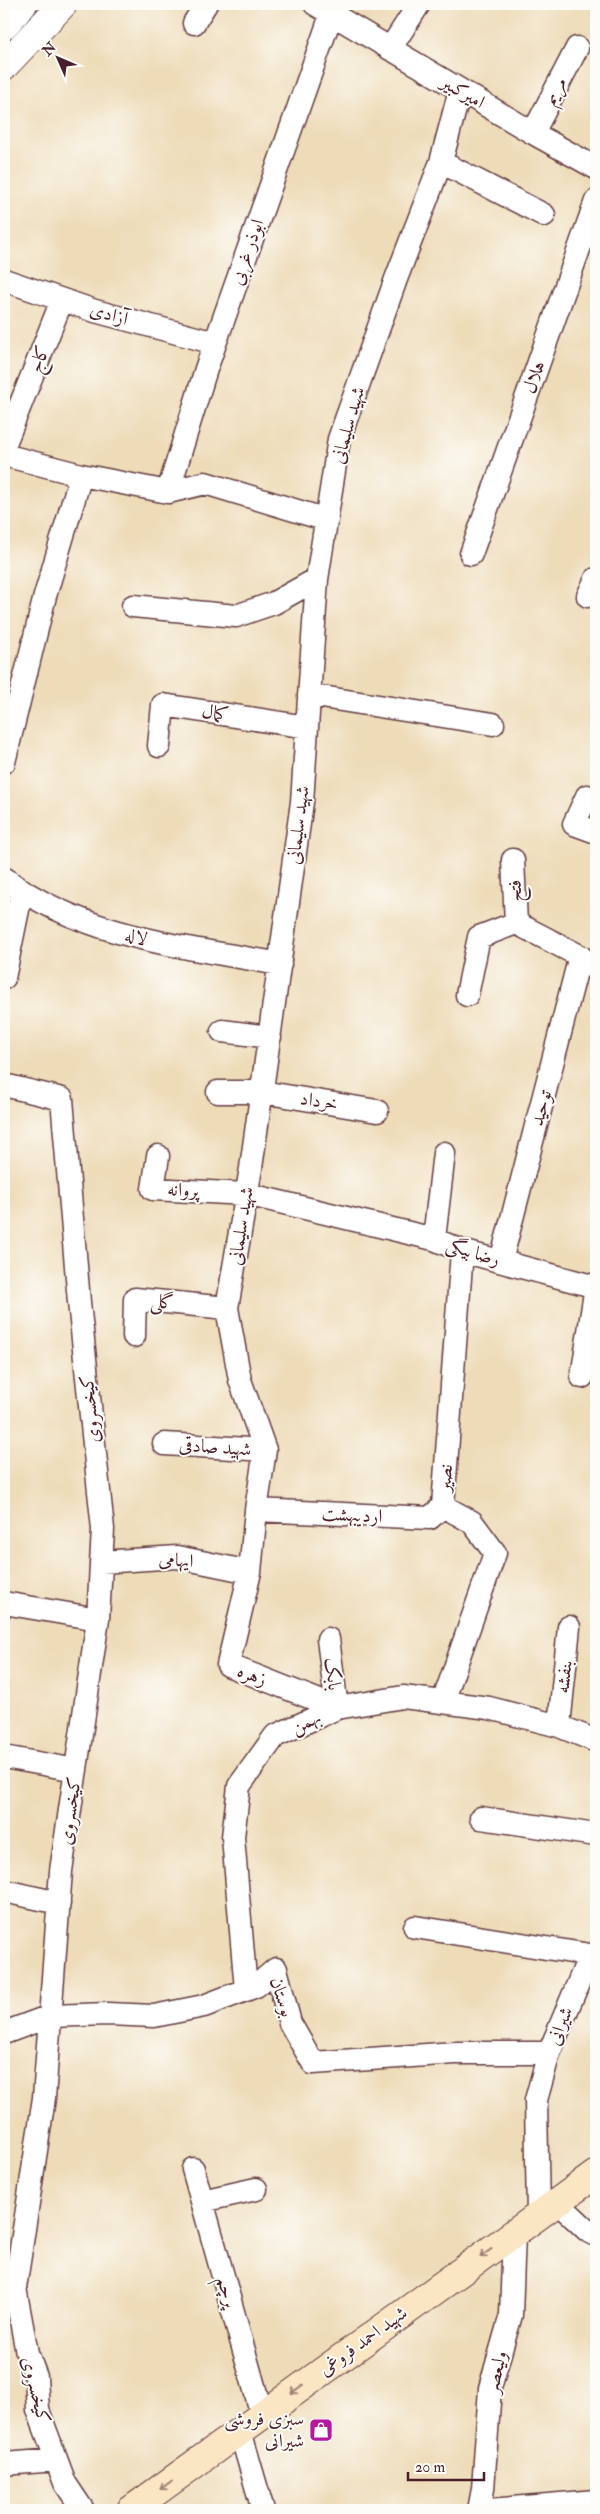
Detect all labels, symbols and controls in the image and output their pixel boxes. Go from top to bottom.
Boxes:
north arrow [32,32,82,82]
text: N [38,38,60,60]
street label: امیرکبیر [435,69,489,114]
street label: مریم [538,73,576,111]
street label: ابوذر غربی [225,216,271,289]
street label: آزادی [87,297,133,331]
street label: کاج [23,342,60,378]
street label: هلال [517,357,551,397]
street label: شهید سلیمانی [326,384,370,466]
street label: کمال [200,699,230,727]
street label: شهید سلیمانی [281,784,315,866]
street label: فتح [502,879,533,903]
street label: لاله [122,923,150,951]
street label: خرداد [298,1086,340,1116]
street label: توحید [525,1087,557,1129]
street label: پروانه [167,1177,201,1203]
street label: شهید سلیمانی [223,1185,259,1267]
street label: رضا بیگی [443,1232,503,1273]
street label: گلی [149,1289,175,1317]
street label: کیخسروی [74,1374,106,1444]
street label: شهید صادقی [178,1432,252,1462]
street label: نصیر [432,1463,458,1495]
street label: اردیبهشت [321,1501,383,1529]
street label: ایهامی [158,1547,194,1573]
street label: بابک [319,1656,347,1692]
street label: زهره [234,1658,270,1692]
street label: بنفشه [550,1659,578,1695]
street label: بهمن [287,1705,325,1740]
street label: کیخسروی [53,1775,87,1847]
street label: بوستان [264,1974,300,2020]
street label: شیرانی [542,2003,578,2049]
one-way arrow [479,2248,493,2259]
street label: پرچم [205,2274,243,2314]
street label: شهید احمد فروغی [314,2301,412,2381]
street label: ولیعصر [479,2348,512,2397]
street label: کیخسروی [16,2354,56,2426]
one-way arrow [290,2384,304,2394]
place label: سبزی فروشی شیرانی [224,2407,304,2453]
shop icon: سبزی فروشی شیرانی [308,2417,334,2443]
scale bar [408,2449,484,2481]
text: 20 m [415,2458,445,2477]
one-way arrow [159,2480,173,2490]

